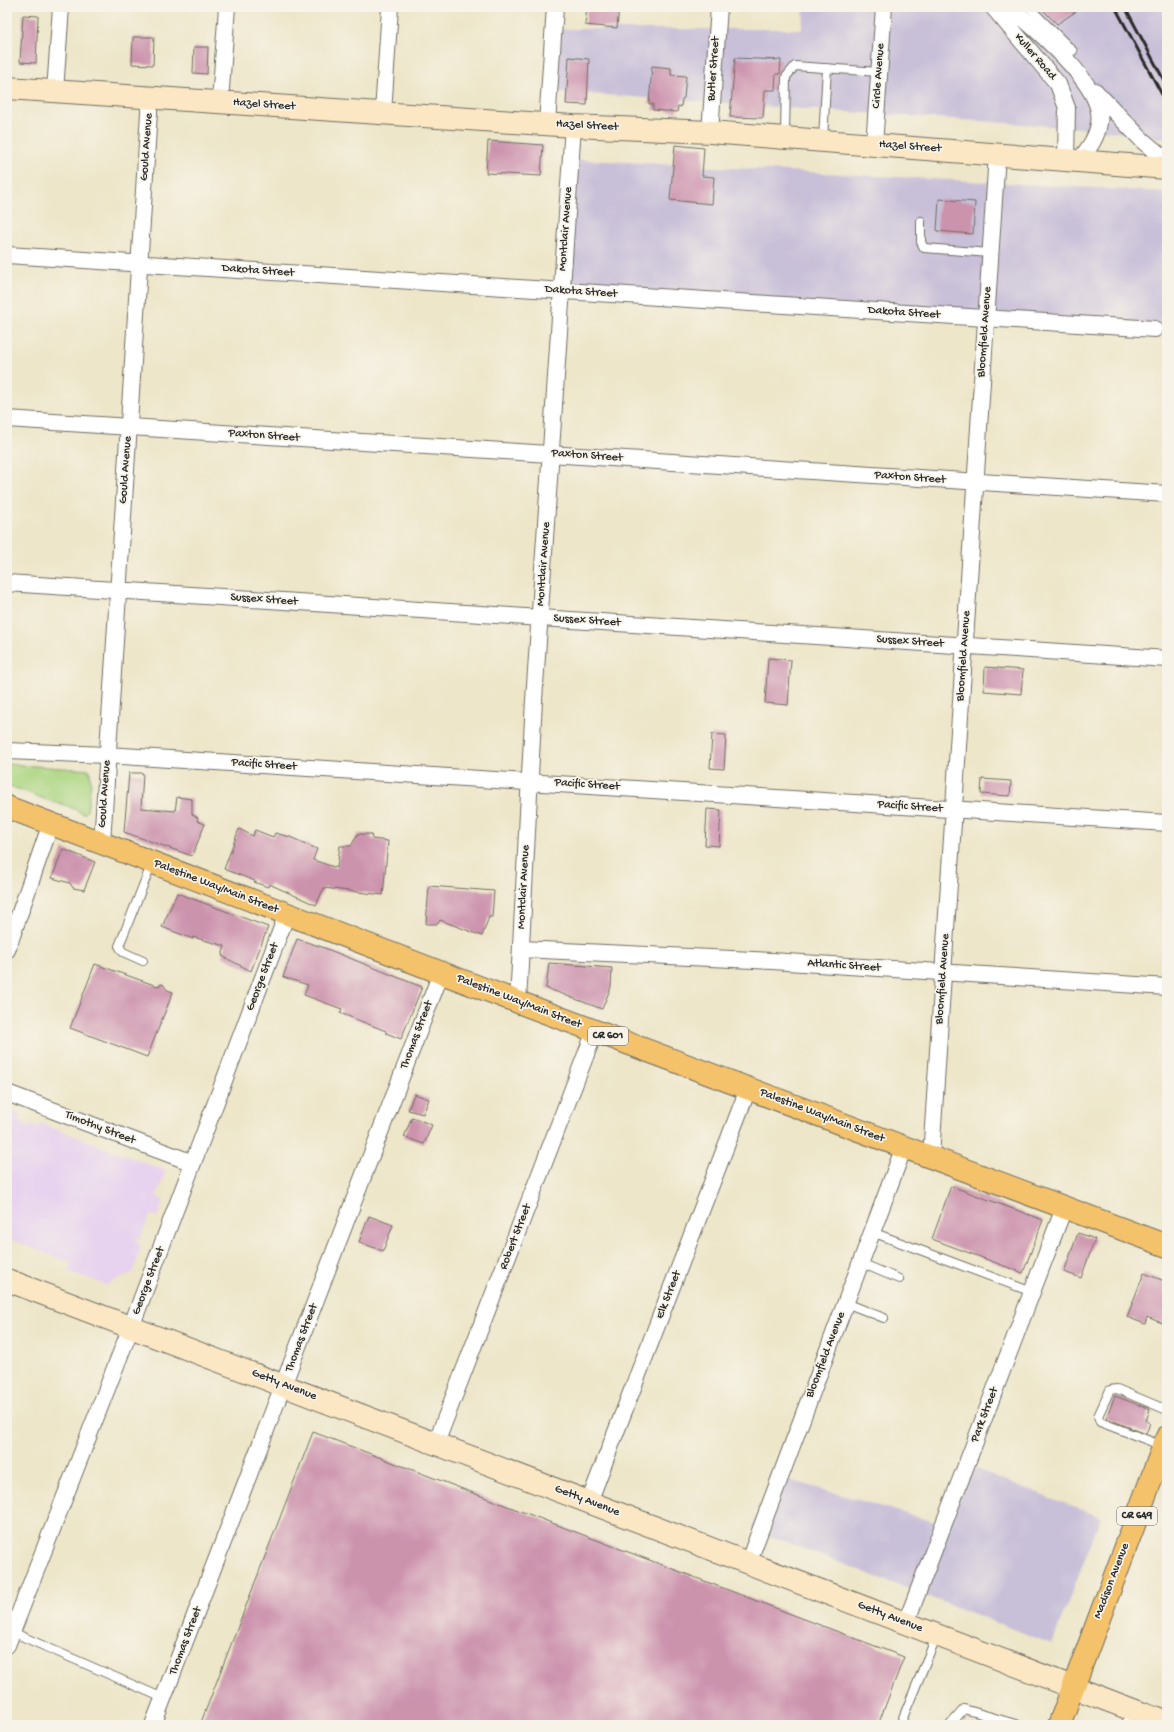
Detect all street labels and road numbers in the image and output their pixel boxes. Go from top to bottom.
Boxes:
street label: Kuller Road [1011,31,1060,84]
street label: Butler Street [705,35,723,103]
street label: Circle Avenue [870,42,888,109]
street label: Hazel Street [232,96,297,114]
street label: Gould Avenue [138,112,156,181]
street label: Hazel Street [555,117,620,135]
street label: Hazel Street [878,138,943,156]
street label: Montclair Avenue [556,186,576,272]
street label: Dakota Street [220,261,296,281]
street label: Dakota Street [543,282,619,302]
street label: Bloomfield Avenue [975,285,995,379]
street label: Dakota Street [866,303,942,323]
street label: Paxton Street [227,426,301,446]
street label: Gould Avenue [117,435,135,504]
street label: Paxton Street [550,446,624,466]
street label: Paxton Street [873,468,947,488]
street label: Montclair Avenue [534,521,554,607]
street label: Sussex Street [230,591,299,609]
street label: Bloomfield Avenue [954,609,974,703]
street label: Sussex Street [553,612,622,630]
street label: Sussex Street [876,633,945,651]
street label: Pacific Street [230,756,298,774]
street label: Gould Avenue [96,759,114,828]
street label: Pacific Street [553,776,621,794]
street label: Pacific Street [876,798,944,816]
street label: Montclair Avenue [515,844,533,929]
street label: Palestine Way/Main Street [151,856,281,918]
street label: Bloomfield Avenue [933,932,953,1026]
street label: George Street [244,940,283,1013]
street label: Atlantic Street [807,956,882,976]
street label: Palestine Way/Main Street [454,971,584,1033]
street label: Thomas Street [397,998,437,1072]
road number: CR 601 [588,1027,628,1045]
street label: Palestine Way/Main Street [757,1085,887,1147]
street label: Timothy Street [62,1108,138,1148]
street label: Robert Street [497,1201,535,1272]
street label: George Street [130,1244,169,1317]
street label: Elk Street [653,1268,685,1321]
street label: Thomas Street [282,1301,322,1375]
street label: Bloomfield Avenue [803,1309,849,1401]
street label: Getty Avenue [250,1366,319,1404]
street label: Park Street [968,1385,1002,1445]
street label: Getty Avenue [553,1482,622,1520]
road number: CR 649 [1117,1507,1157,1525]
street label: Madison Avenue [1091,1540,1133,1621]
street label: Getty Avenue [856,1598,925,1636]
street label: Thomas Street [166,1604,206,1678]

